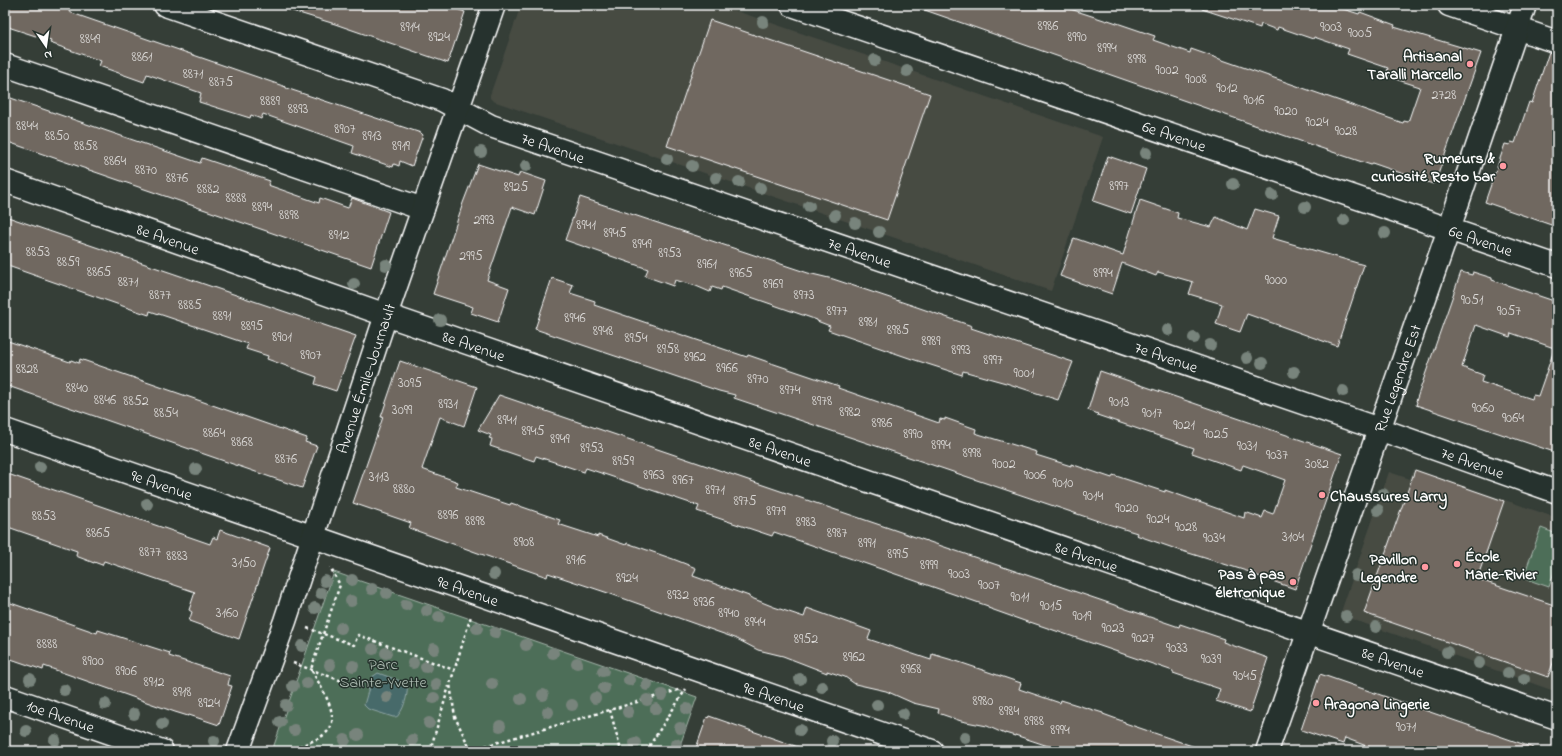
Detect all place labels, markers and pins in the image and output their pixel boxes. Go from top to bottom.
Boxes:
place label: Artisanal Taralli Marcello [1367,45,1462,87]
marker: Artisanal Taralli Marcello [1465,59,1475,69]
place label: Rumeurs & curiosité Resto bar [1371,147,1496,189]
marker: Rumeurs & curiosité Resto bar [1498,161,1508,171]
place label: Chaussures Larry [1330,485,1447,510]
marker: Chaussures Larry [1317,490,1327,500]
place label: École Marie-Rivier [1465,545,1538,587]
place label: Pavillon Legendre [1361,548,1418,591]
marker: École Marie-Rivier [1452,559,1462,569]
marker: Pavillon Legendre [1420,562,1430,572]
place label: Pas à pas életronique [1216,563,1286,605]
marker: Pas à pas életronique [1288,577,1298,587]
place label: Aragona Lingerie [1324,693,1430,718]
marker: Aragona Lingerie [1311,698,1321,708]

